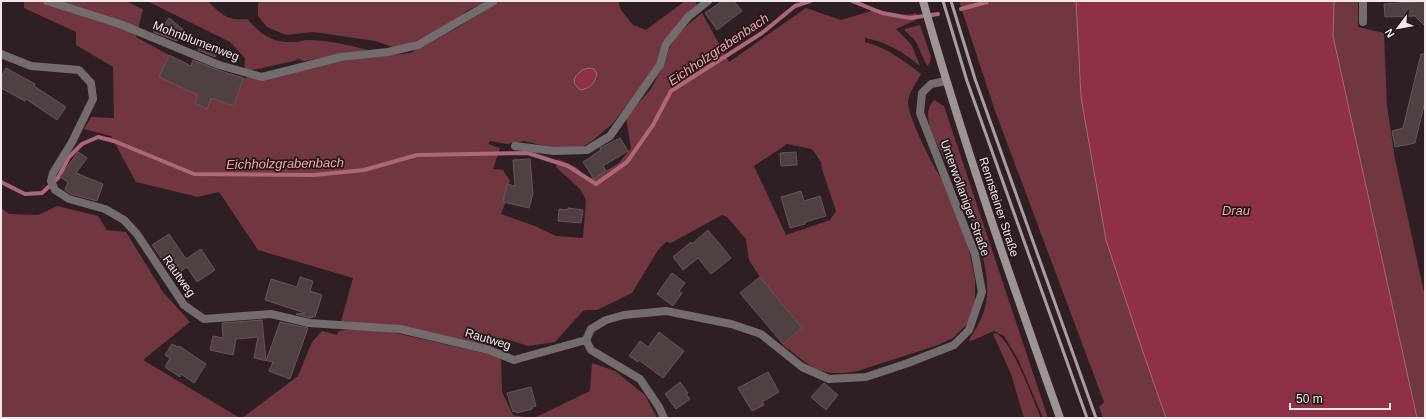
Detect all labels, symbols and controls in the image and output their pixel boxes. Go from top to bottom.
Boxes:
north arrow [1378,8,1418,48]
water label: Eichholzgrabenbach [665,10,771,89]
street label: Mohnblumenweg [151,18,241,64]
text: N [1382,27,1397,40]
street label: Unterwollaniger Straße [937,138,993,258]
water label: Eichholzgrabenbach [226,155,344,172]
street label: Rennsteiner Straße [976,155,1022,259]
water label: Drau [1222,203,1250,218]
street label: Rautweg [160,253,198,299]
street label: Rautweg [463,325,513,353]
scale bar [1290,385,1390,411]
text: 50 m [1296,392,1323,406]

